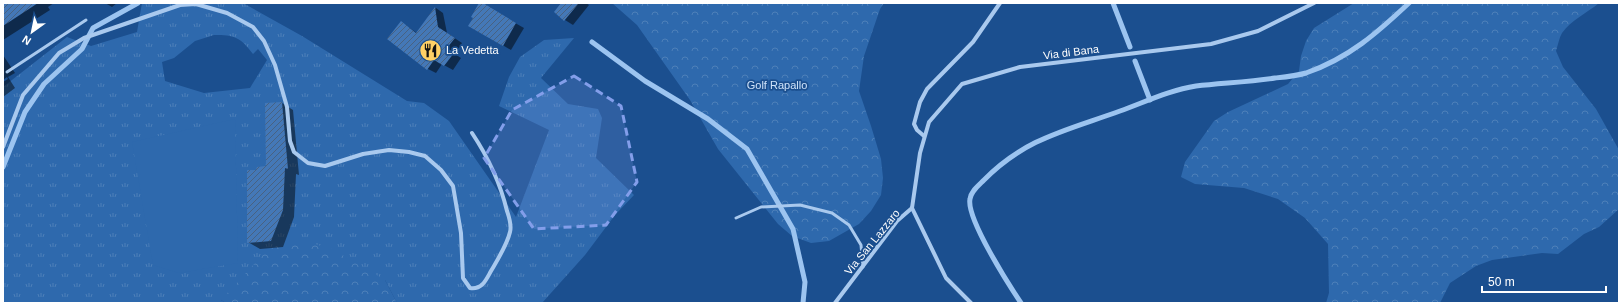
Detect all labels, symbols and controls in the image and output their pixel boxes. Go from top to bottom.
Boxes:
north arrow [12,12,52,52]
text: N [20,33,33,48]
restaurant icon: La Vedetta [417,37,443,63]
street label: Via di Bana [1042,43,1100,61]
place label: La Vedetta [446,44,499,56]
park label: Golf Rapallo [747,79,807,91]
street label: Via San Lazzaro [842,207,902,277]
scale bar [1482,268,1606,294]
text: 50 m [1488,275,1515,289]

